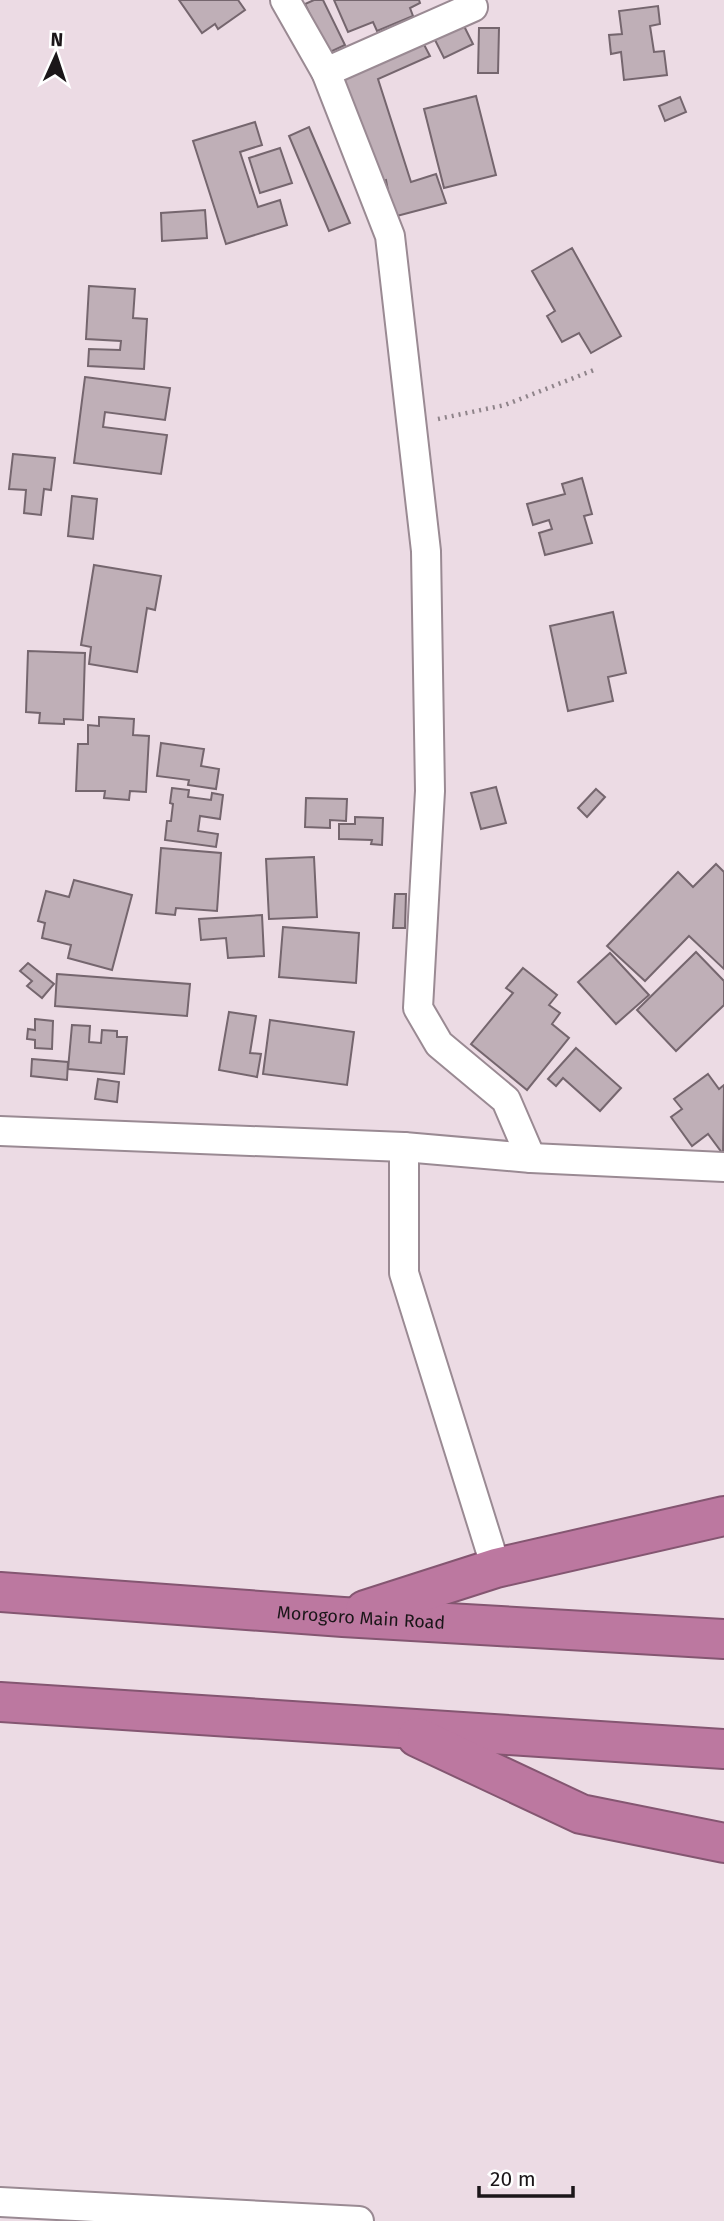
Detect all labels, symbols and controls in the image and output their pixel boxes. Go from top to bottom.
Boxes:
north arrow [21,21,91,91]
text: N [50,28,64,51]
street label: Morogoro Main Road [276,1601,446,1634]
scale bar [479,2154,574,2198]
text: 20 m [490,2166,536,2192]

